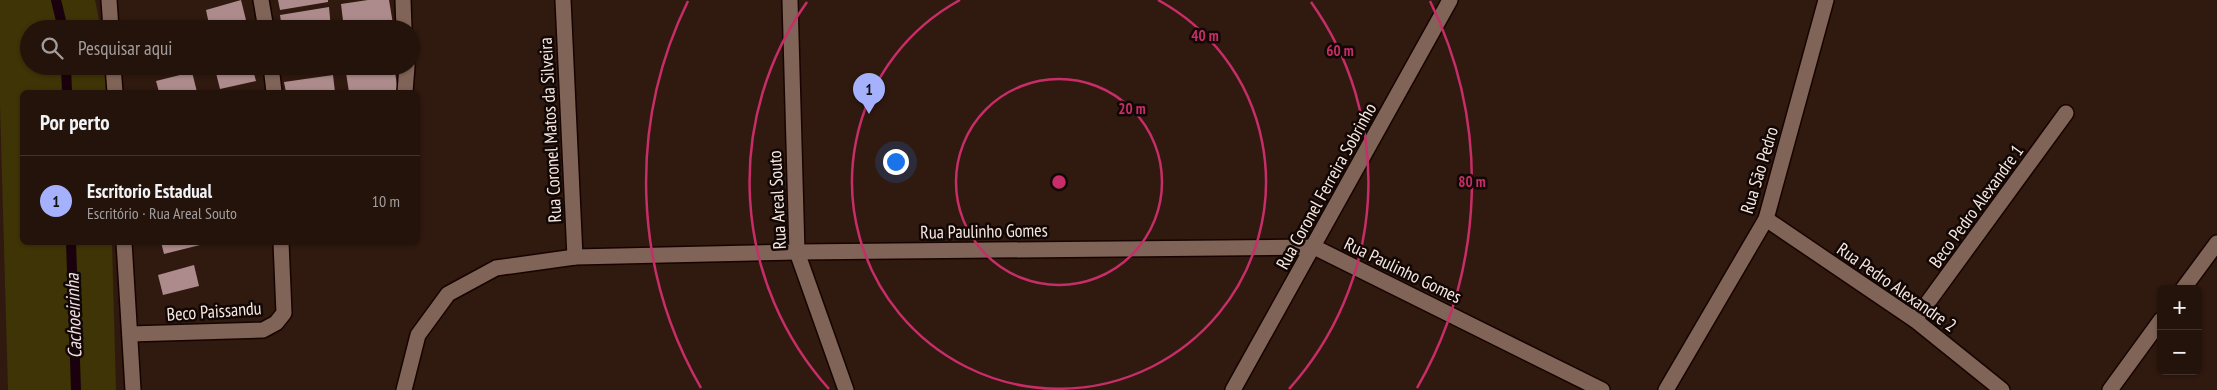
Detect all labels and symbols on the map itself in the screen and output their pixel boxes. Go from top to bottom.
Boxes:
text: 40 m [1191,26,1219,45]
street label: Rua Coronel Matos da Silveira [534,37,566,223]
text: 60 m [1326,41,1354,60]
pin: 1 [853,73,885,114]
text: 20 m [1118,99,1146,118]
street label: Rua Coronel Ferreira Sobrinho [1271,99,1381,273]
street label: Rua São Pedro [1735,124,1783,216]
street label: Beco Pedro Alexandre 1 [1924,140,2028,272]
your location [883,149,909,175]
street label: Rua Areal Souto [763,150,791,250]
text: 80 m [1458,172,1486,191]
centre of rings [1050,173,1068,191]
street label: Rua Paulinho Gomes [920,218,1048,244]
street label: Rua Paulinho Gomes [1341,232,1465,308]
street label: Rua Pedro Alexandre 2 [1833,237,1961,337]
water label: Cachoeirinha [59,272,86,359]
street label: Beco Paissandu [166,296,262,326]

